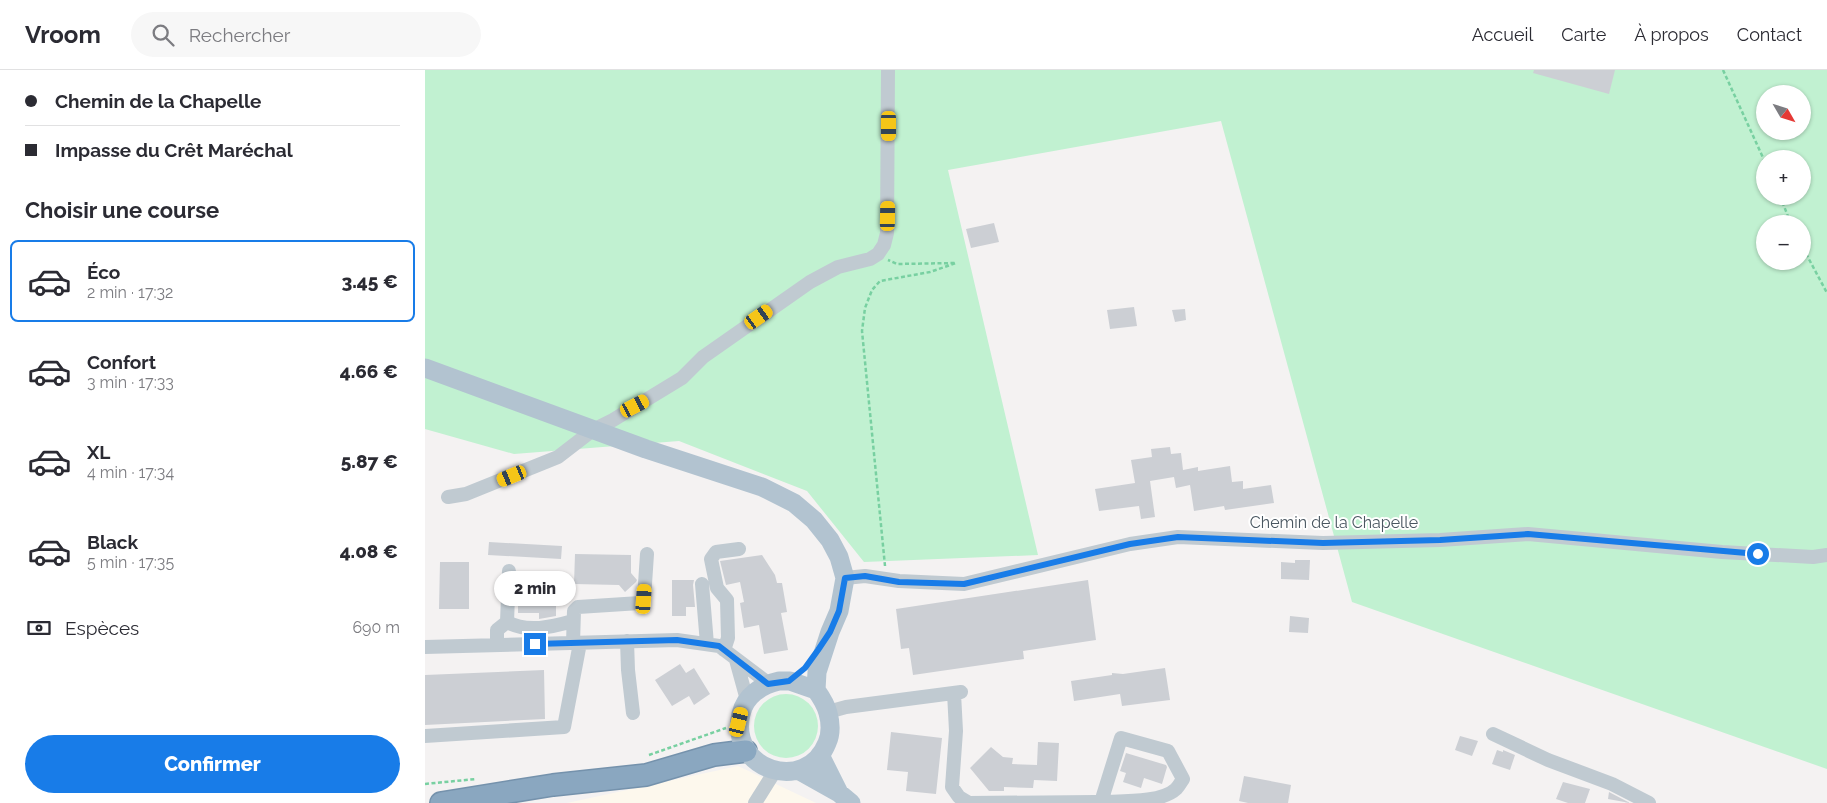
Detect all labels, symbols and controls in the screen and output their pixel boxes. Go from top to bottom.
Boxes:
search box [131,12,481,57]
text: Vroom [25,20,101,49]
icon: search [149,21,177,49]
text: Rechercher [189,24,290,46]
text: Accueil [1472,24,1533,45]
text: Carte [1561,24,1606,45]
text: À propos [1634,24,1709,45]
text: Contact [1737,24,1802,45]
north arrow [1756,85,1811,140]
map controls [1756,85,1811,270]
text: Chemin de la Chapelle [55,90,261,112]
car [881,111,896,141]
text: Impasse du Crêt Maréchal [55,139,293,161]
button: + [1756,150,1811,205]
text: Choisir une course [25,197,219,223]
car [880,201,895,231]
button: − [1756,215,1811,270]
icon: car [27,259,72,304]
text: Éco [87,261,120,283]
text: 3.45 € [341,270,398,292]
text: 2 min · 17:32 [87,283,173,302]
car [742,302,775,332]
icon: car [27,349,72,394]
text: Confort [87,351,156,373]
text: 4.66 € [340,360,398,382]
text: 3 min · 17:33 [87,373,174,392]
car [618,393,651,419]
icon: car [27,439,72,484]
text: XL [87,441,110,463]
text: 5.87 € [341,450,398,472]
text: 4 min · 17:34 [87,463,174,482]
car [495,463,528,489]
street label: Chemin de la Chapelle [1250,513,1418,532]
icon: car [27,529,72,574]
text: Black [87,531,138,553]
text: 4.08 € [340,540,398,562]
route start [1747,543,1769,565]
text: 5 min · 17:35 [87,553,174,572]
callout: 2 min [494,572,576,606]
text: 2 min [514,579,556,598]
car [635,584,652,614]
icon: cash [25,614,53,642]
text: Espèces [65,617,139,639]
text: 690 m [352,618,400,637]
route end [524,633,546,655]
car [728,706,749,738]
button: Confirmer [25,735,400,793]

